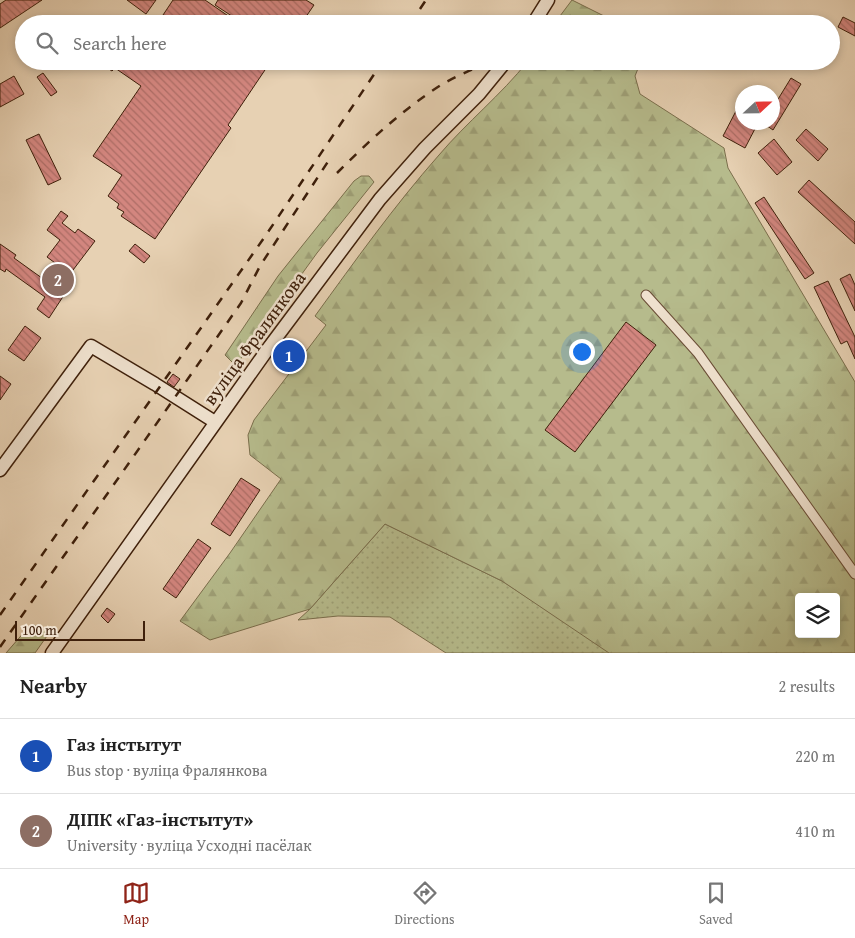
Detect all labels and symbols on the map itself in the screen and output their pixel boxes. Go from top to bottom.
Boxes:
north arrow [735,85,780,130]
pin: 2 [42,261,74,299]
street label: вуліца Фралянкова [196,265,312,411]
pin: 1 [273,337,305,375]
your location [569,339,595,365]
scale bar [15,618,145,641]

